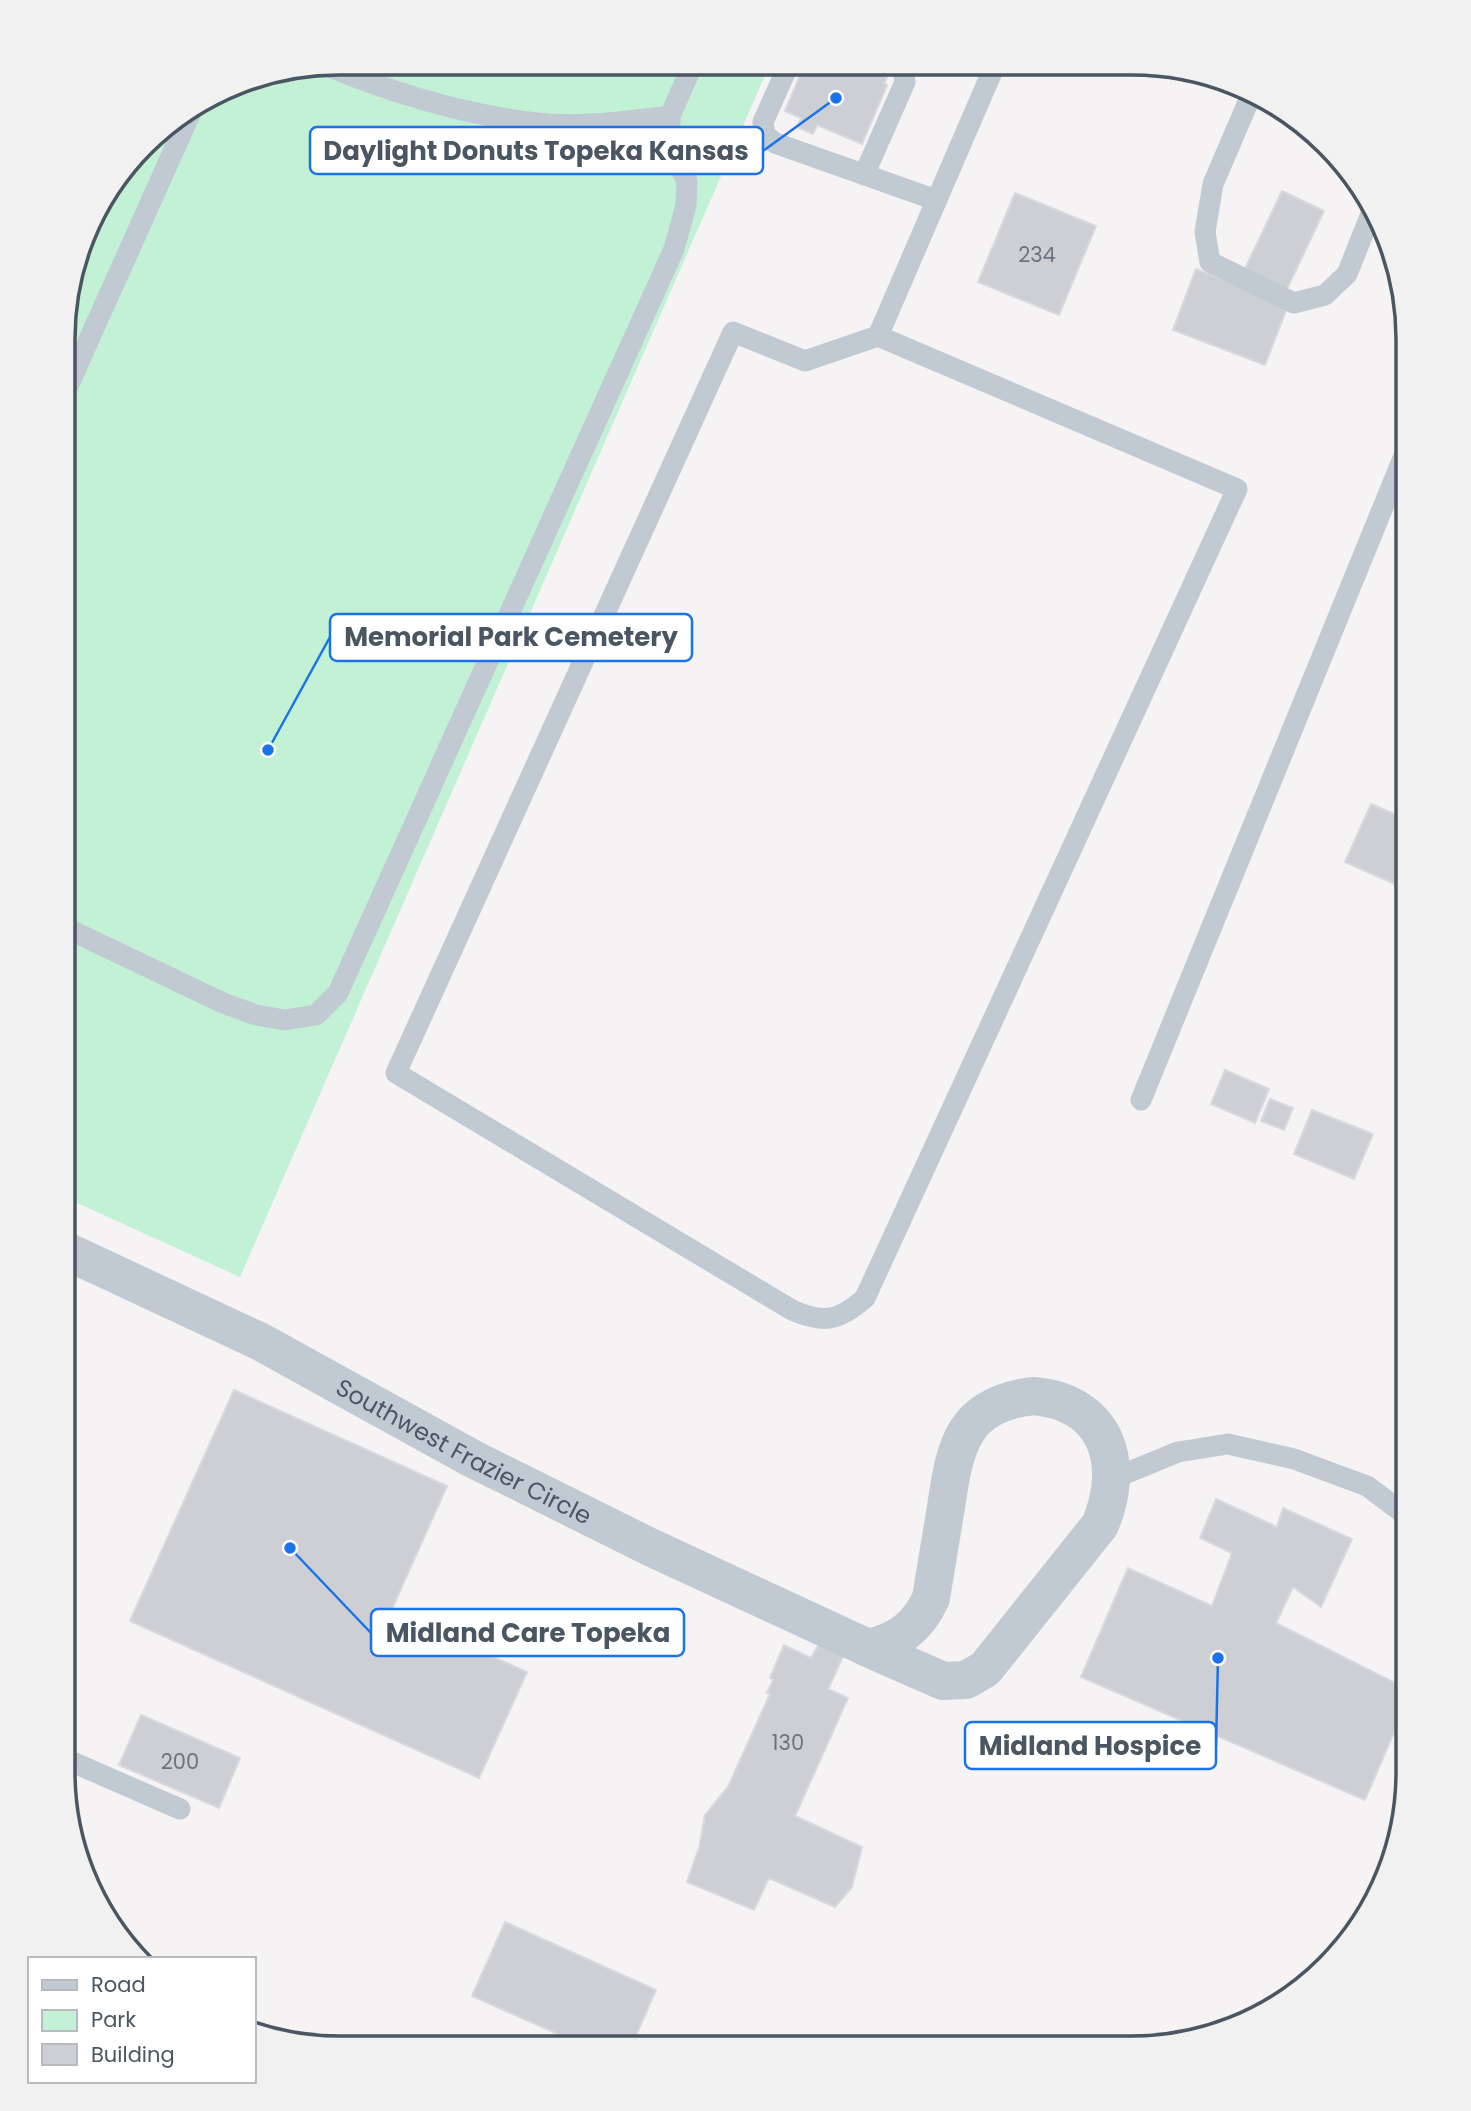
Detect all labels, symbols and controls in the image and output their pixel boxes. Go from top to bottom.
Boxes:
callout: Daylight Donuts Topeka Kansas [310,127,763,174]
text: Daylight Donuts Topeka Kansas [323,133,749,169]
house number: 234 [1018,240,1056,269]
callout: Memorial Park Cemetery [330,614,692,661]
text: Memorial Park Cemetery [344,619,678,655]
street label: Southwest Frazier Circle [330,1370,597,1532]
callout: Midland Care Topeka [371,1609,684,1656]
text: Midland Care Topeka [386,1615,670,1651]
callout: Midland Hospice [965,1722,1216,1769]
house number: 130 [772,1728,804,1757]
text: Midland Hospice [979,1728,1201,1764]
house number: 200 [161,1747,199,1776]
legend [28,1957,256,2083]
text: Road [91,1970,146,1999]
text: Park [91,2005,136,2034]
text: Building [91,2040,175,2069]

